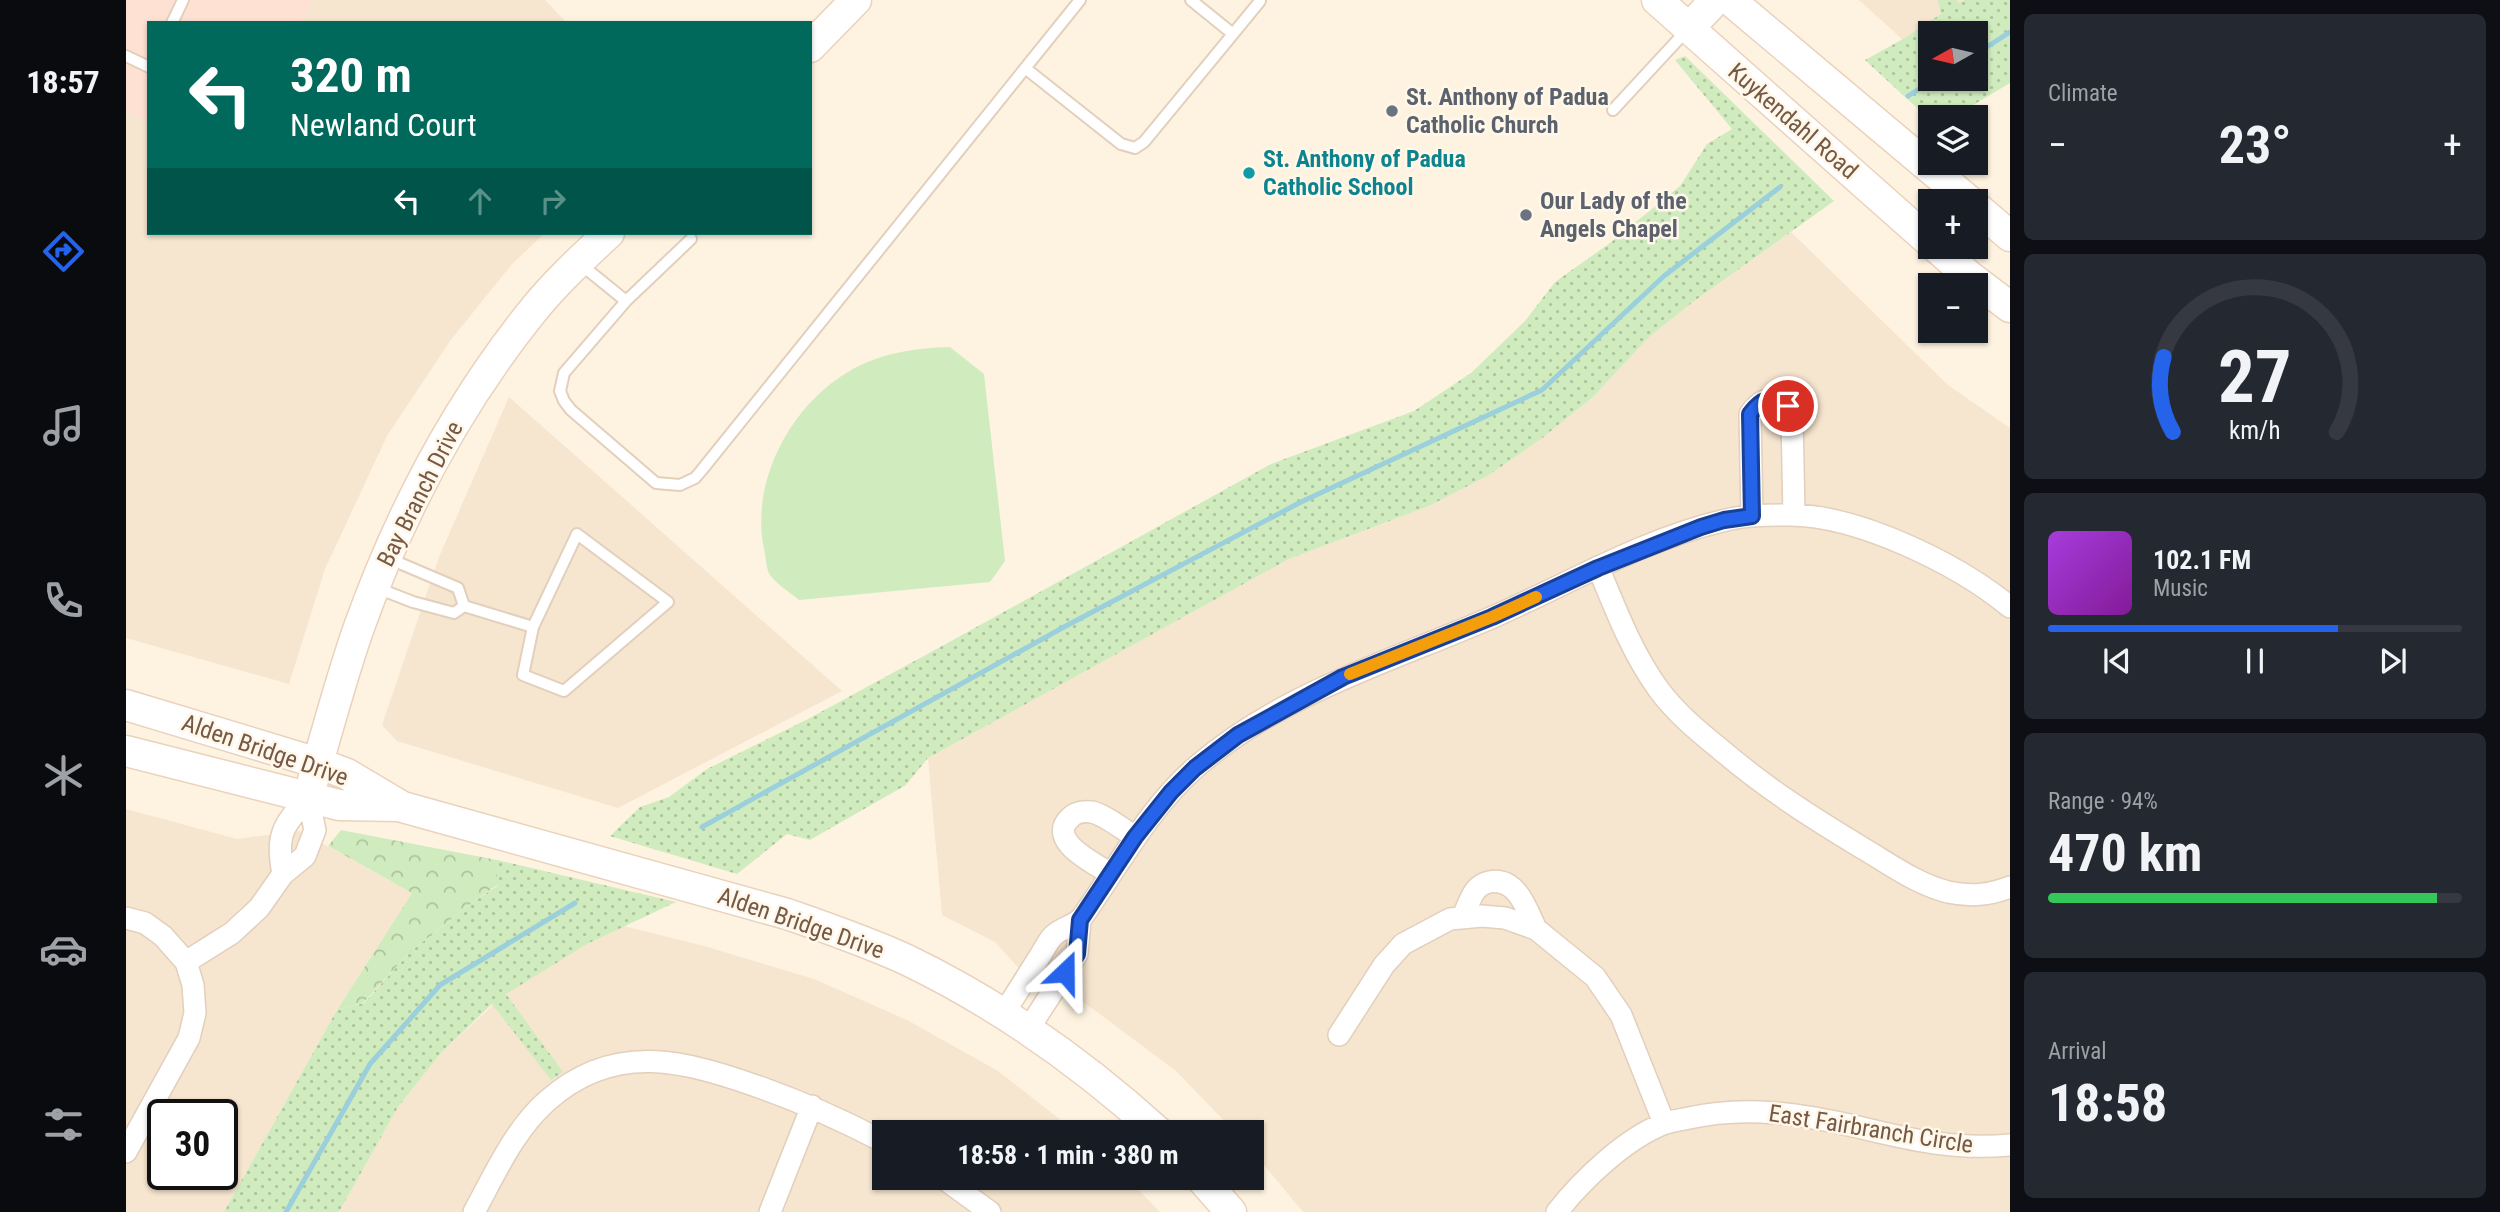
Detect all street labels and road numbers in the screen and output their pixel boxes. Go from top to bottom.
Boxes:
street label: Kuykendahl Road [1723,57,1863,185]
street label: Bay Branch Drive [371,417,469,571]
street label: Alden Bridge Drive [178,708,352,792]
street label: Alden Bridge Drive [714,881,888,965]
street label: East Fairbranch Circle [1767,1099,1975,1159]

